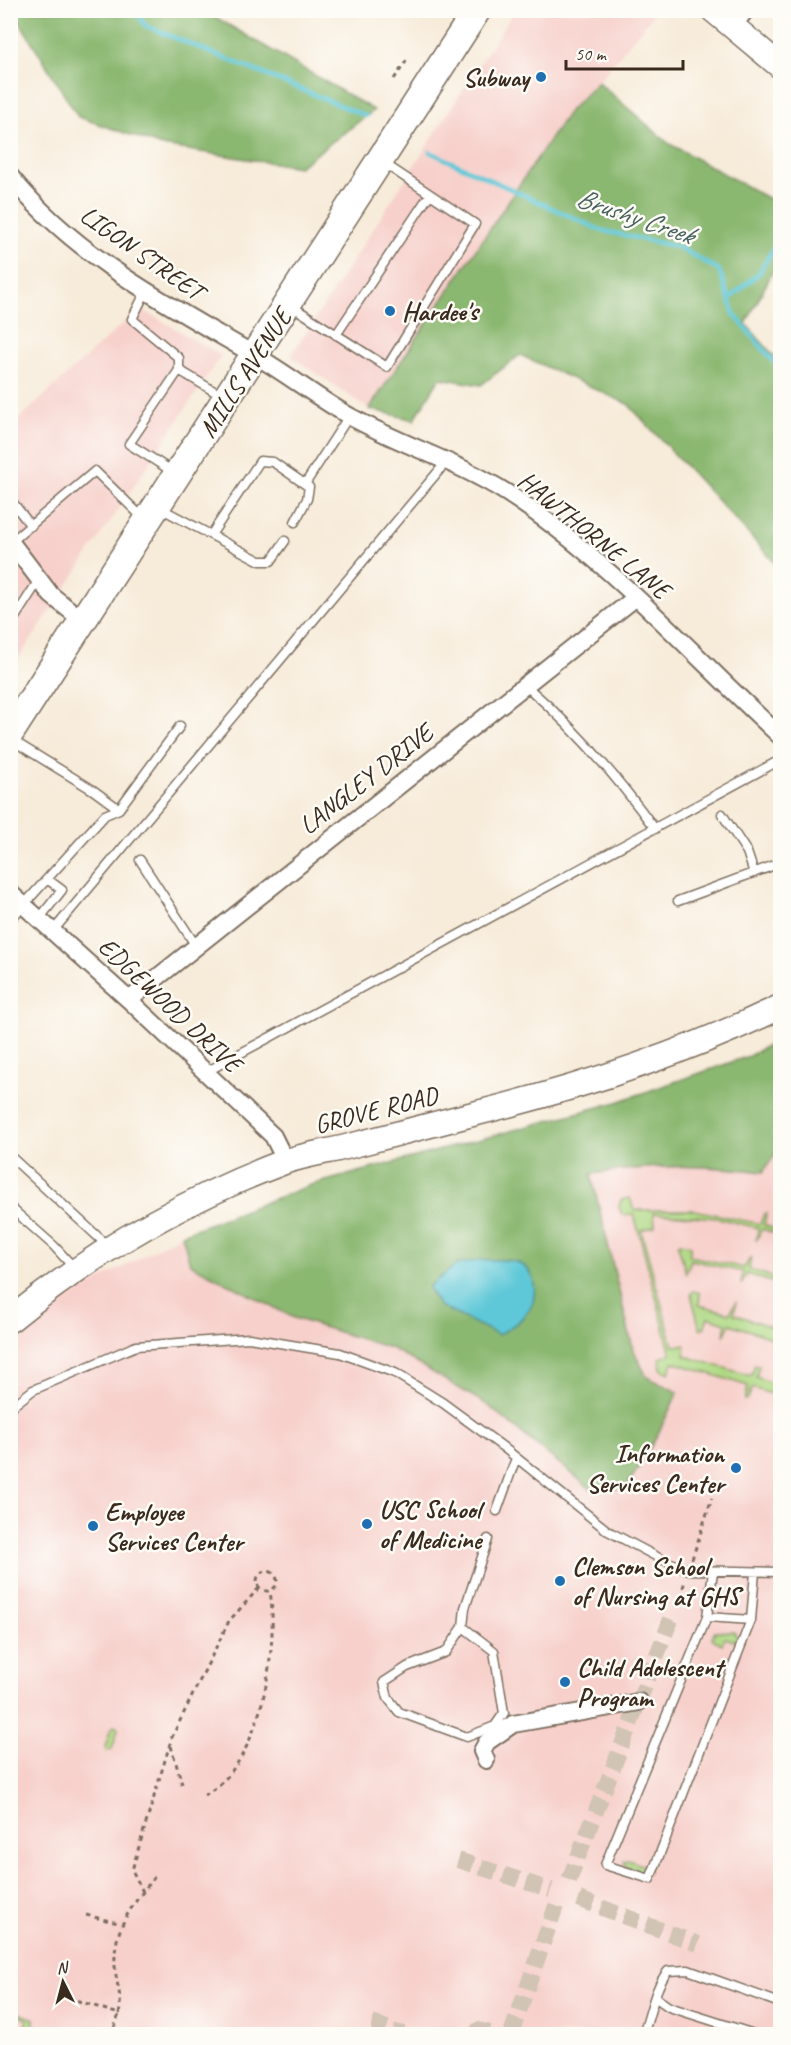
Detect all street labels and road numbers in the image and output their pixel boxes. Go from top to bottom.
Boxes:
street label: LIGON STREET [74,198,214,311]
street label: MILLS AVENUE [191,299,301,444]
street label: HAWTHORNE LANE [511,464,680,609]
street label: LANGLEY DRIVE [292,714,442,842]
street label: EDGEWOOD DRIVE [91,930,251,1082]
street label: GROVE ROAD [311,1078,443,1141]

